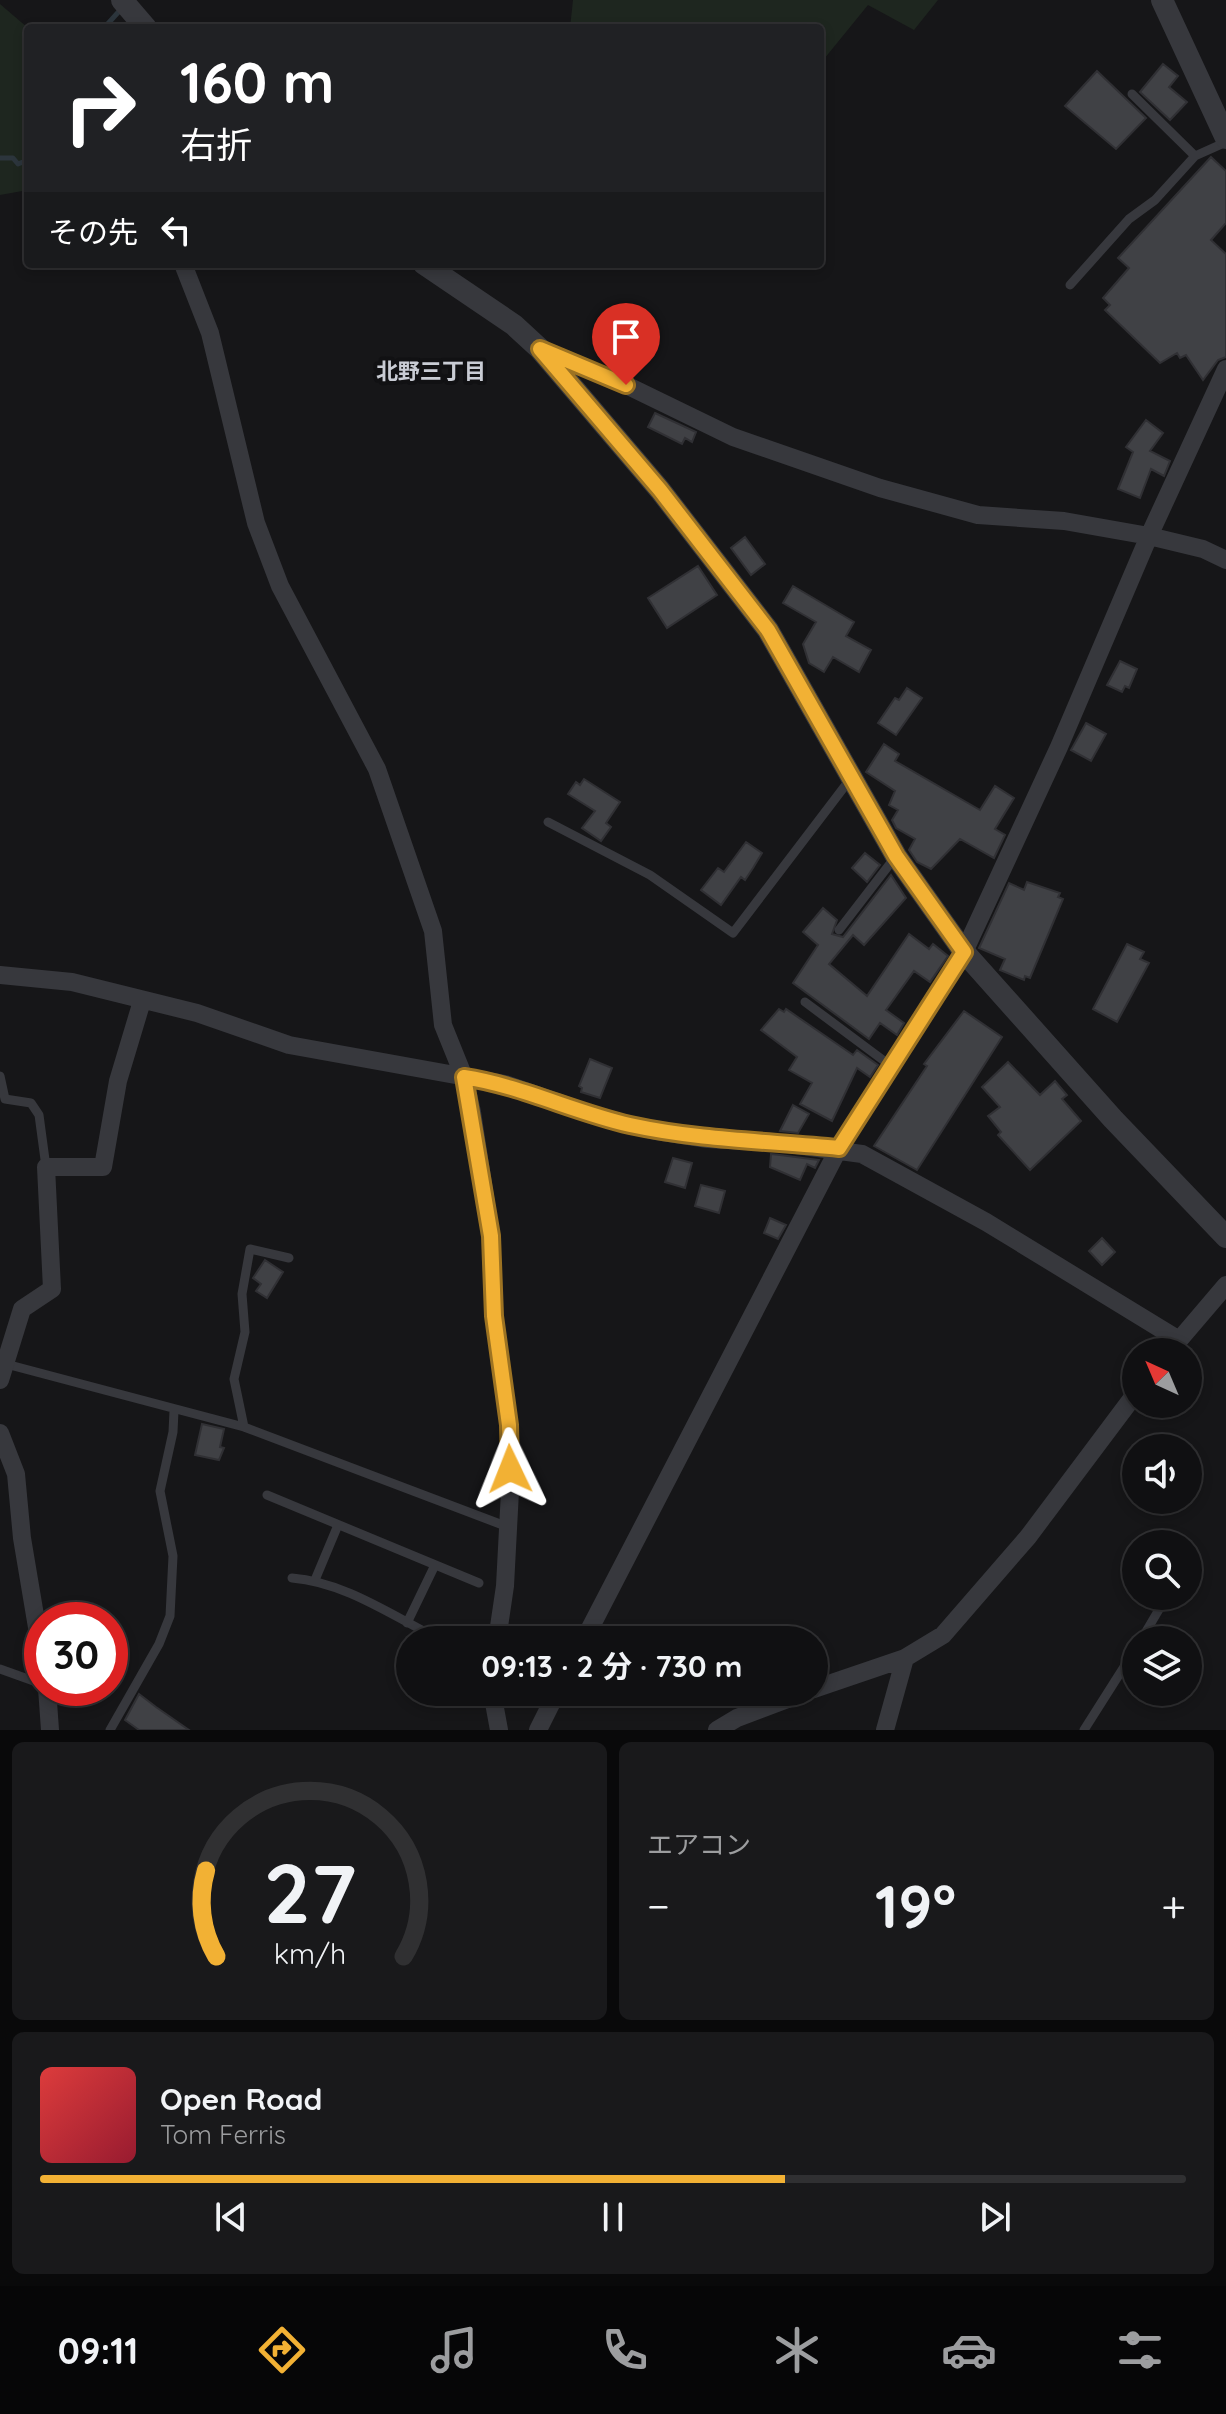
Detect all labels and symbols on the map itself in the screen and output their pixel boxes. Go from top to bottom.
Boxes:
pin [592,303,660,385]
district label: 北野三丁目 [376,357,486,385]
north arrow [1122,1338,1202,1418]
position arrow [468,1427,552,1511]
speed limit sign: 30 [24,1602,128,1706]

